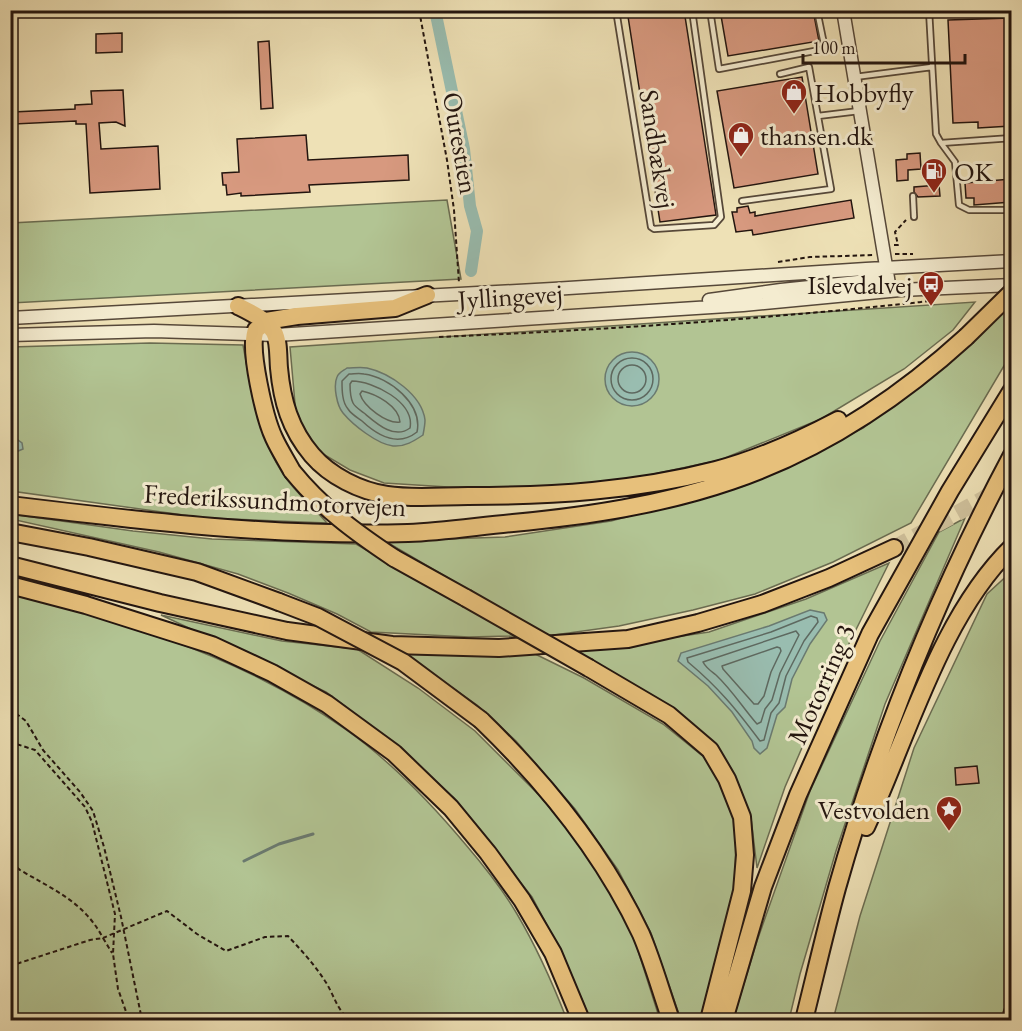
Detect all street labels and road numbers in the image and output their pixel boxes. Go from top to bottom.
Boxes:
street label: Sandbækvej [631,87,685,211]
street label: Ourestien [435,89,487,197]
street label: Jyllingevej [454,275,564,317]
street label: Frederikssundmotorvejen [143,476,407,524]
street label: Motorring 3 [779,618,863,750]

